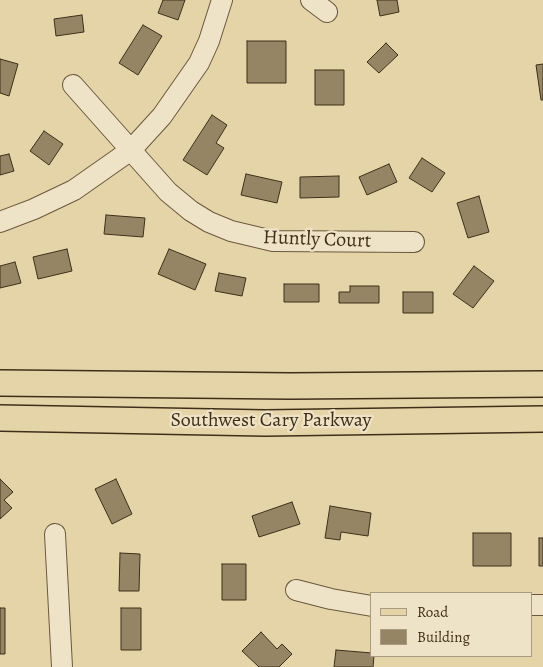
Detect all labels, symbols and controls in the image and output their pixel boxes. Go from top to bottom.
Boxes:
street label: Huntly Court [262,226,372,254]
street label: Southwest Cary Parkway [170,409,372,433]
legend [370,592,533,657]
text: Road [417,602,448,622]
text: Building [417,627,470,647]

